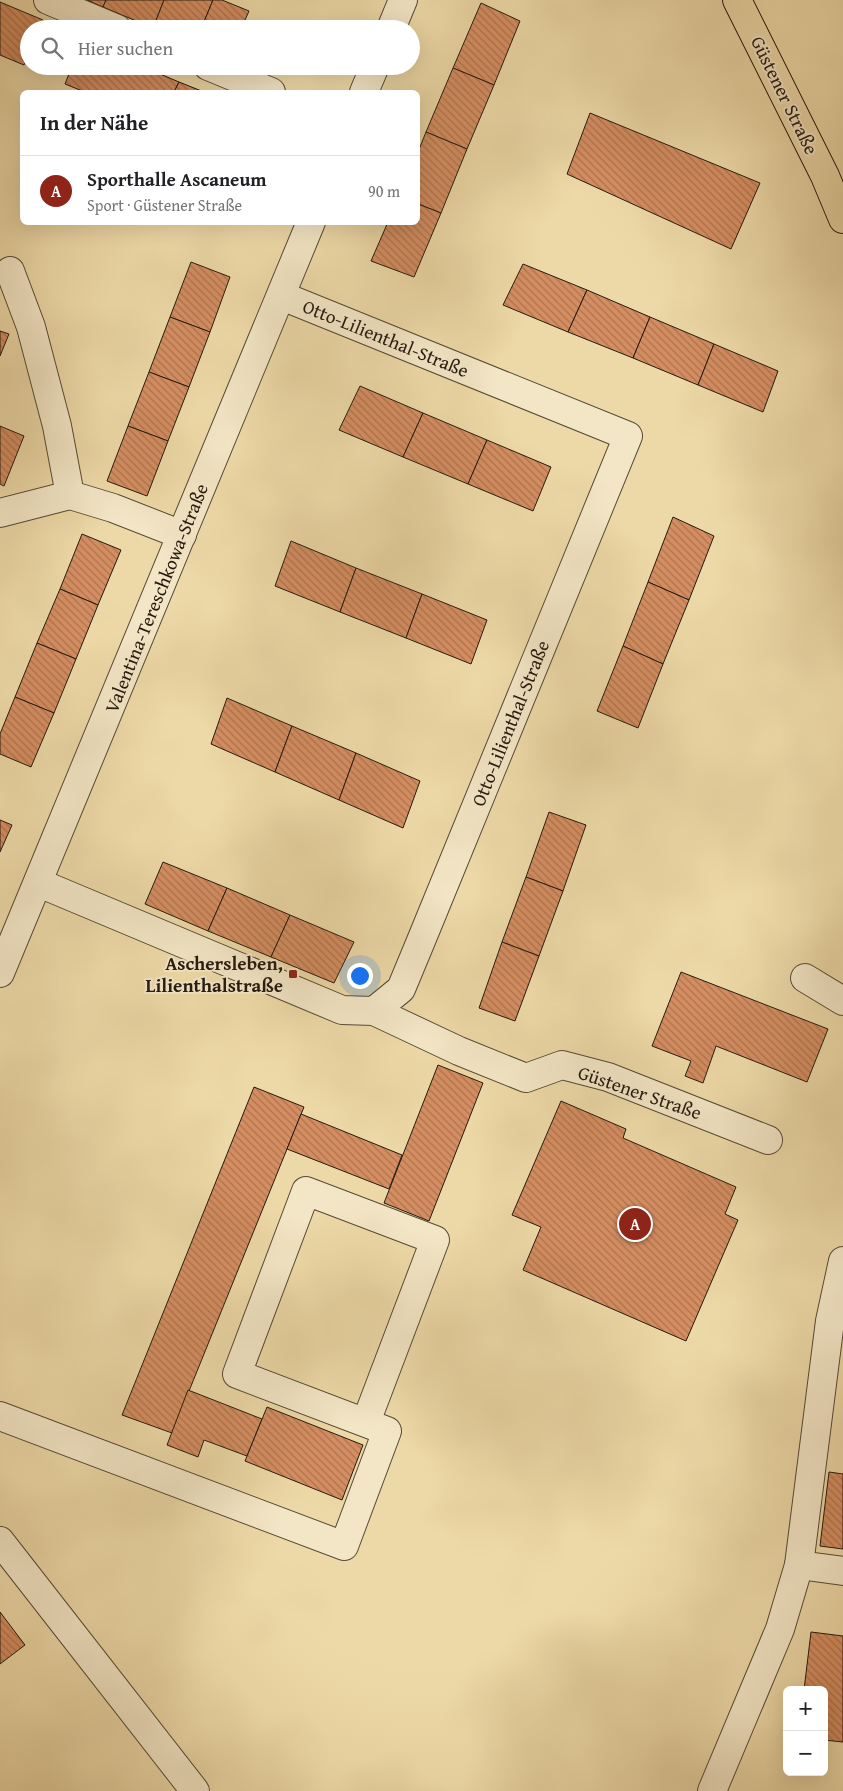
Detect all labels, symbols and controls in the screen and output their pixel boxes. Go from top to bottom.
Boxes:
search box [20,20,420,75]
street label: Güstener Straße [744,31,826,159]
icon: search [38,34,66,62]
text: Hier suchen [78,34,173,62]
text: In der Nähe [40,107,148,138]
text: Sporthalle Ascaneum [87,165,267,193]
text: A [51,179,61,203]
text: 90 m [368,179,400,203]
text: Sport · Güstener Straße [87,193,242,217]
street label: Otto-Lilienthal-Straße [299,292,473,384]
street label: Valentina-Tereschkowa-Straße [97,479,215,717]
street label: Otto-Lilienthal-Straße [464,636,556,810]
place label: Aschersleben, Lilienthalstraße [146,949,283,999]
your location [347,963,373,989]
marker: Aschersleben, Lilienthalstraße [287,968,299,980]
street label: Güstener Straße [574,1058,706,1126]
pin: A [619,1205,651,1243]
map controls [783,1686,828,1776]
button: + [783,1686,828,1731]
button: − [783,1731,828,1776]

